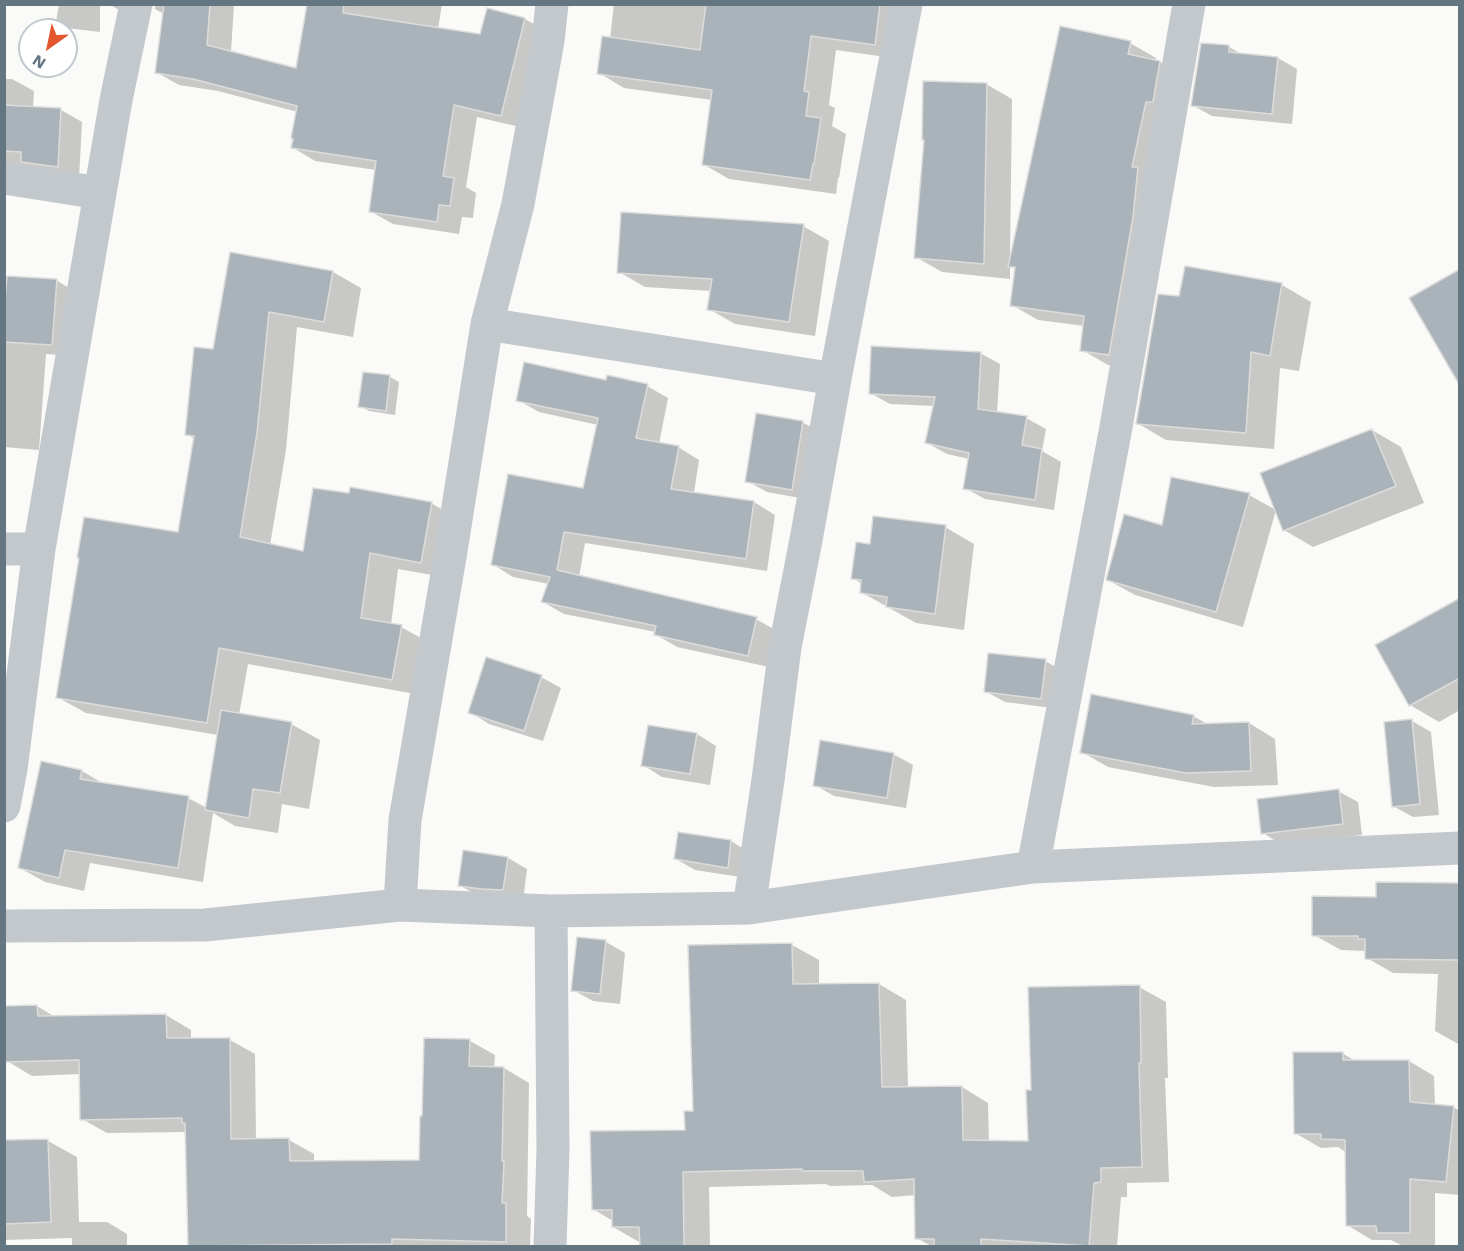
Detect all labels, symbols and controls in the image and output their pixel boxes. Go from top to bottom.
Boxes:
north arrow [18,18,78,78]
text: N [29,51,49,73]

